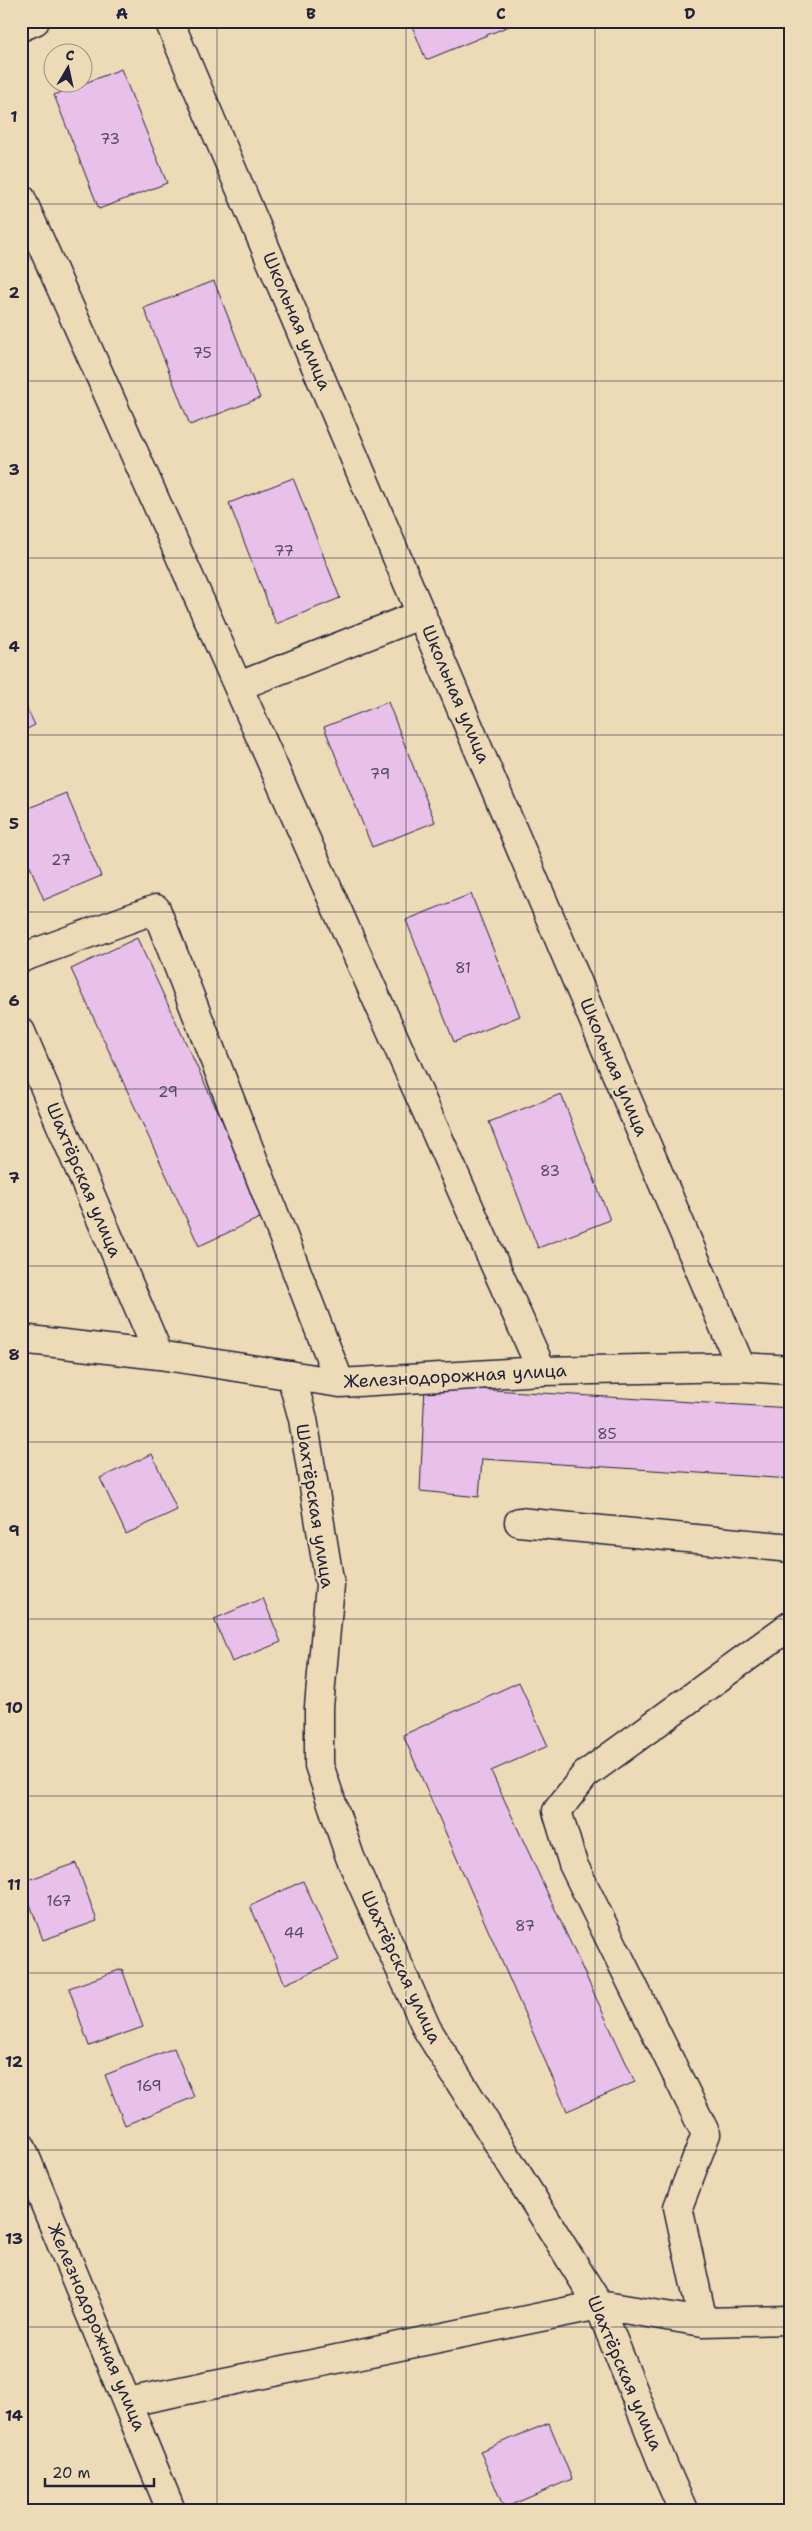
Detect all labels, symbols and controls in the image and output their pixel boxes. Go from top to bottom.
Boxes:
text: A [116,3,128,24]
text: B [306,3,316,24]
text: C [496,3,506,24]
text: D [684,3,696,24]
north arrow [42,42,92,92]
text: С [64,46,76,65]
text: 1 [10,106,18,127]
house number: 73 [100,129,120,149]
street label: Школьная улица [257,248,337,394]
text: 2 [8,282,20,303]
house number: 75 [192,343,212,363]
text: 3 [8,459,20,480]
house number: 77 [274,541,294,561]
street label: Школьная улица [416,621,496,767]
text: 4 [8,636,20,657]
house number: 79 [370,764,390,784]
text: 5 [9,813,19,834]
house number: 27 [51,850,71,870]
house number: 81 [455,958,471,978]
text: 6 [8,990,20,1011]
street label: Школьная улица [574,994,654,1140]
house number: 29 [158,1082,178,1102]
street label: Шахтёрская улица [40,1099,128,1261]
house number: 83 [540,1161,560,1181]
text: 7 [8,1167,20,1188]
text: 8 [8,1344,20,1365]
street label: Железнодорожная улица [343,1358,567,1394]
street label: Шахтёрская улица [290,1422,340,1590]
house number: 85 [597,1424,617,1444]
text: 9 [8,1520,20,1541]
text: 10 [5,1697,23,1718]
text: 11 [7,1874,21,1895]
street label: Шахтёрская улица [355,1887,447,2047]
house number: 167 [46,1891,72,1911]
house number: 87 [515,1916,535,1936]
house number: 44 [284,1923,304,1943]
text: 12 [5,2051,23,2072]
house number: 169 [136,2076,162,2096]
street label: Железнодорожная улица [42,2219,152,2435]
text: 13 [5,2228,23,2249]
street label: Шахтёрская улица [581,2292,669,2454]
text: 14 [5,2405,23,2426]
scale bar [45,2456,154,2488]
text: 20 m [52,2463,91,2483]

